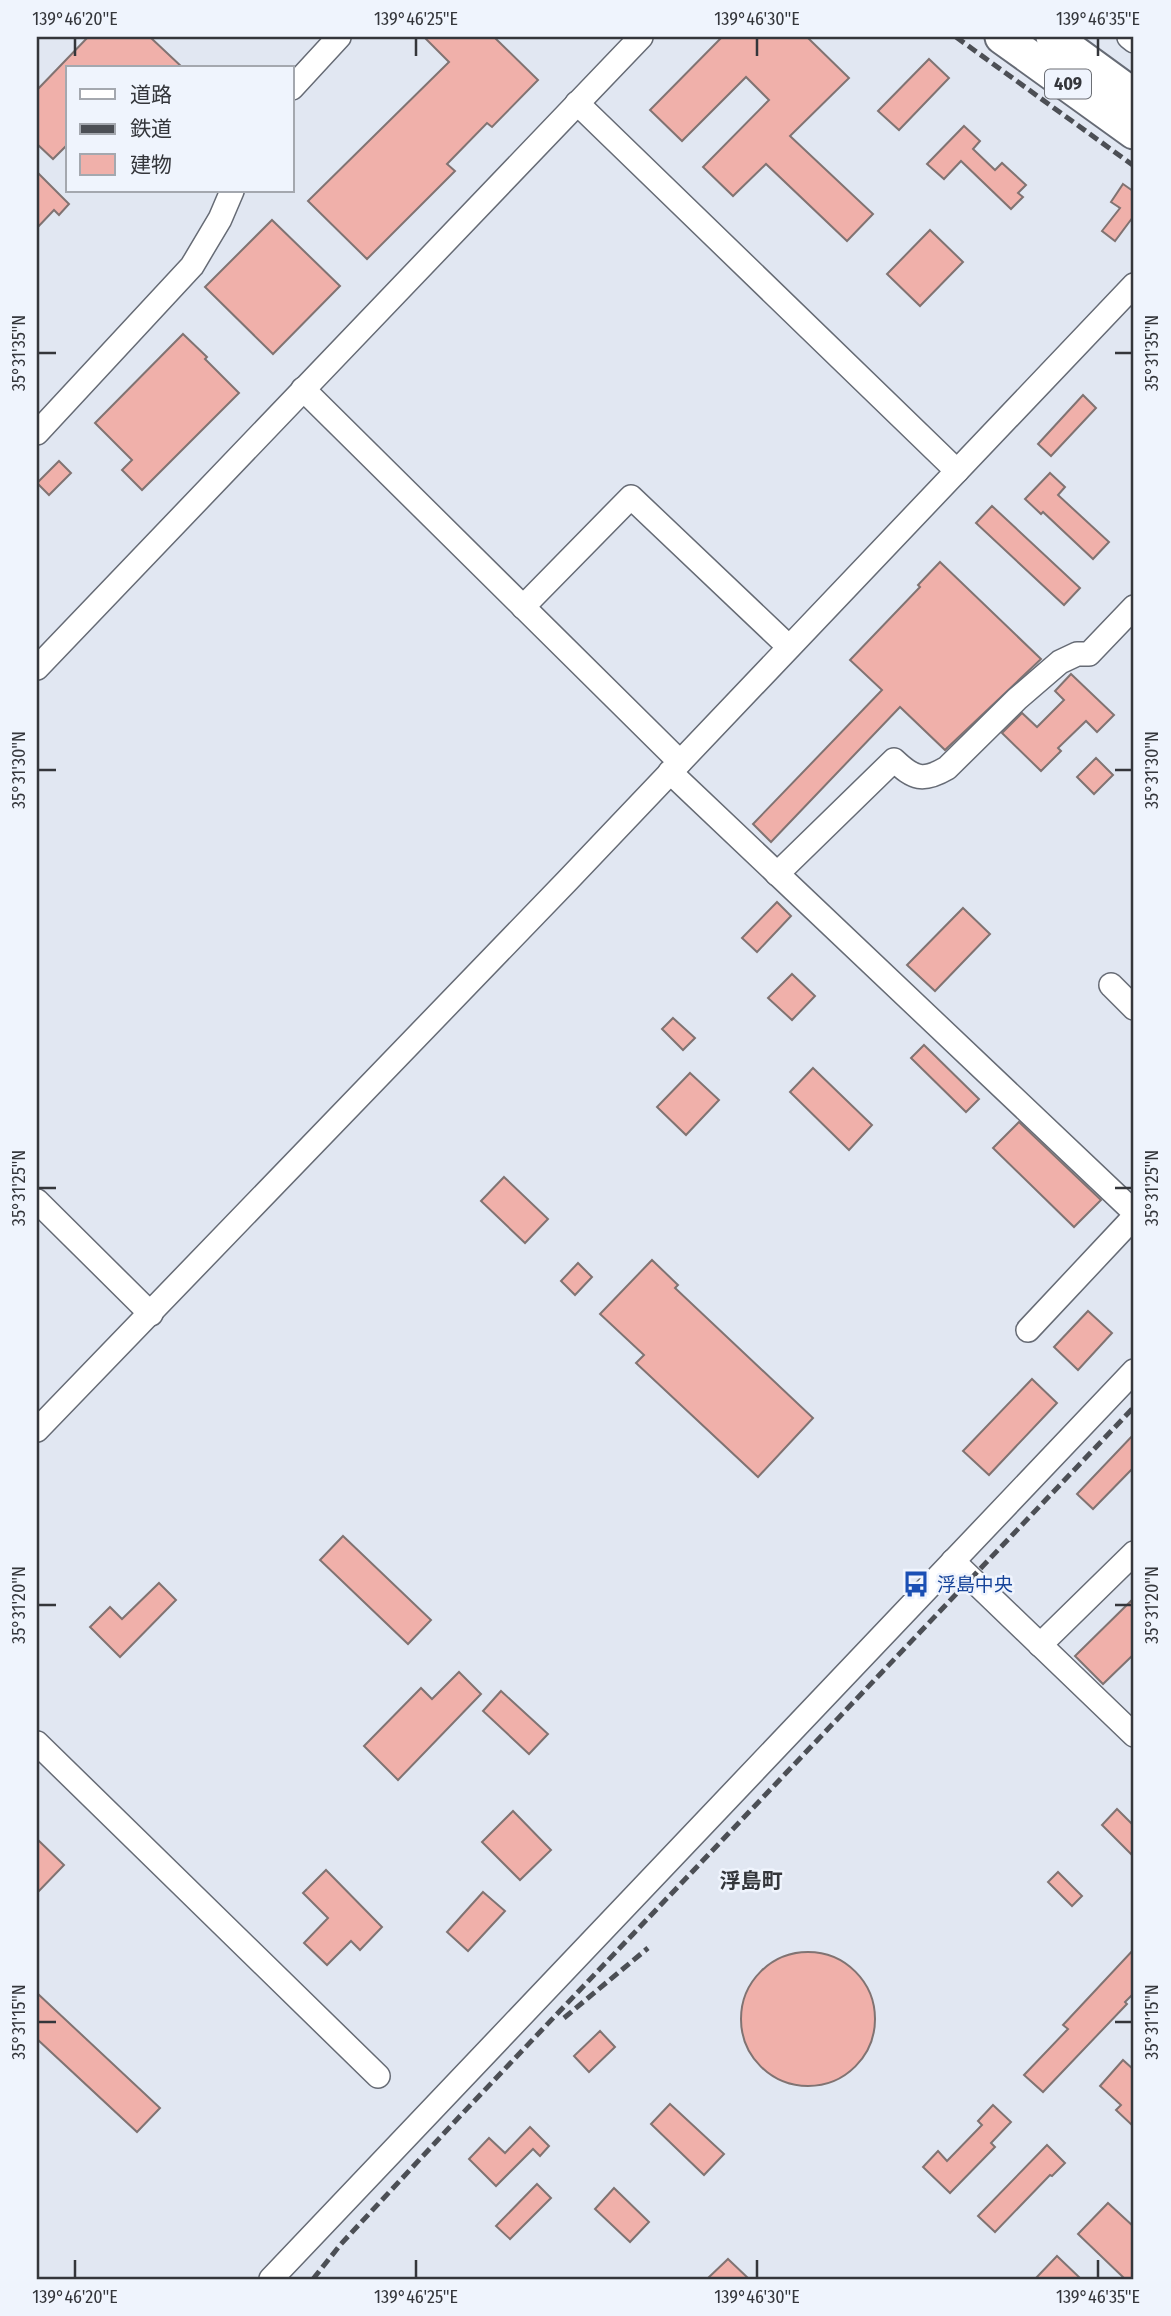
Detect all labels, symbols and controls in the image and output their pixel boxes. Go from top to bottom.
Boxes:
text: 139°46'20"E [32,8,118,30]
text: 139°46'25"E [374,8,458,30]
text: 139°46'30"E [714,8,800,30]
text: 139°46'35"E [1056,8,1140,30]
legend [66,66,294,192]
road number: 409 [1045,70,1091,98]
text: 道路 [130,82,172,108]
text: 鉄道 [130,116,172,142]
text: 建物 [130,152,172,178]
text: 35°31'35"N [8,315,30,391]
text: 35°31'35"N [1141,315,1163,391]
text: 35°31'30"N [8,731,30,809]
text: 35°31'30"N [1141,731,1163,809]
text: 35°31'25"N [8,1150,30,1226]
text: 35°31'25"N [1141,1150,1163,1226]
text: 35°31'20"N [8,1566,30,1644]
text: 35°31'20"N [1141,1566,1163,1644]
bus stop icon: 浮島中央 [901,1569,931,1599]
place label: 浮島中央 [937,1573,1013,1596]
district label: 浮島町 [720,1868,783,1894]
text: 35°31'15"N [8,1984,30,2060]
text: 35°31'15"N [1141,1984,1163,2060]
text: 139°46'20"E [32,2286,118,2308]
text: 139°46'25"E [374,2286,458,2308]
text: 139°46'30"E [714,2286,800,2308]
text: 139°46'35"E [1056,2286,1140,2308]

